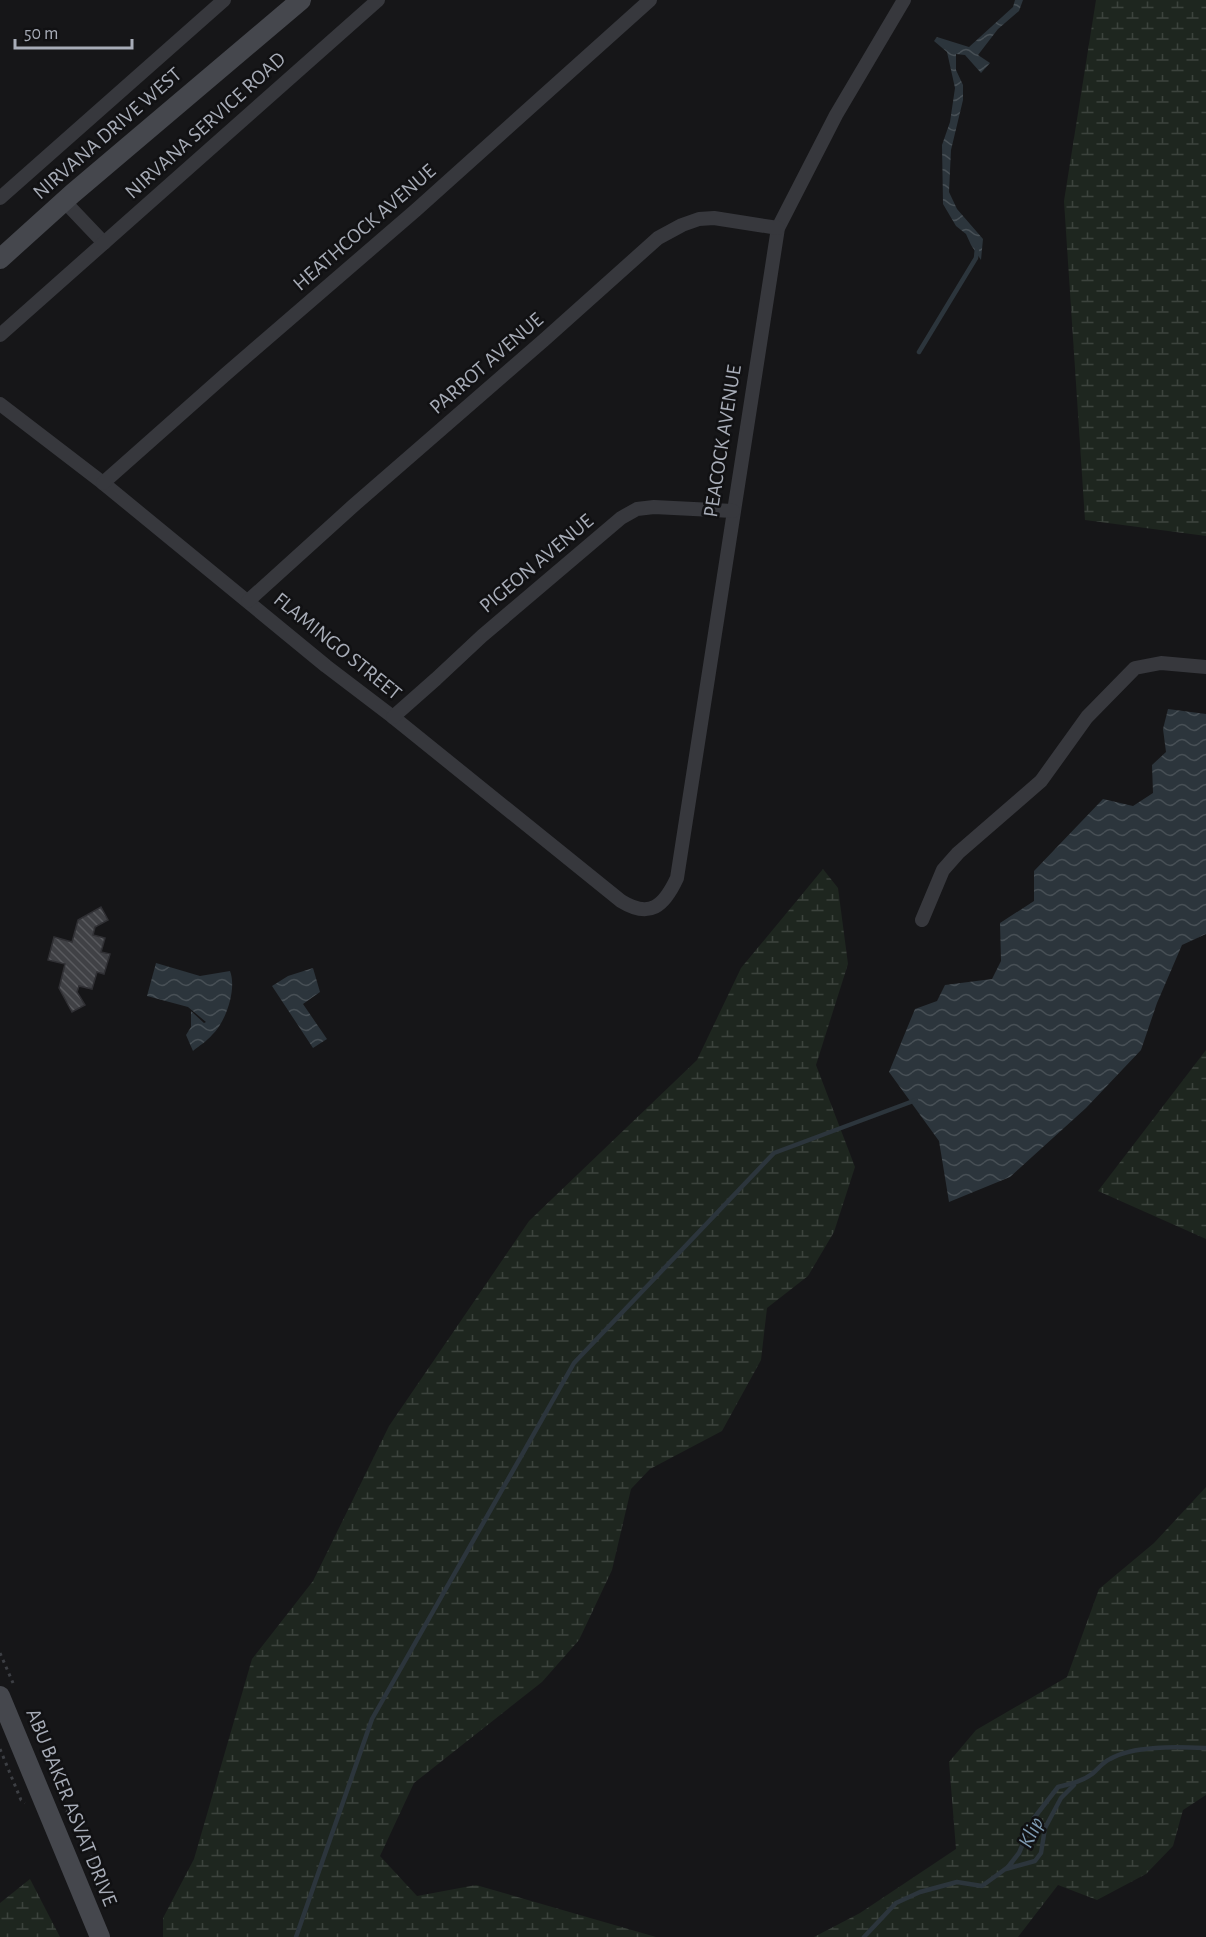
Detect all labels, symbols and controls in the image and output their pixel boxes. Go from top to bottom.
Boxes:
scale bar [15,12,132,50]
text: 50 m [24,25,58,43]
street label: NIRVANA SERVICE ROAD [121,48,290,203]
street label: NIRVANA DRIVE WEST [29,63,186,203]
street label: HEATHCOCK AVENUE [289,160,440,295]
street label: PARROT AVENUE [426,309,547,418]
street label: PEACOCK AVENUE [700,363,745,519]
street label: PIGEON AVENUE [476,510,597,617]
street label: FLAMINGO STREET [270,589,406,704]
street label: ABU BAKER ASVAT DRIVE [22,1706,121,1909]
water label: Klip [1014,1814,1049,1852]

